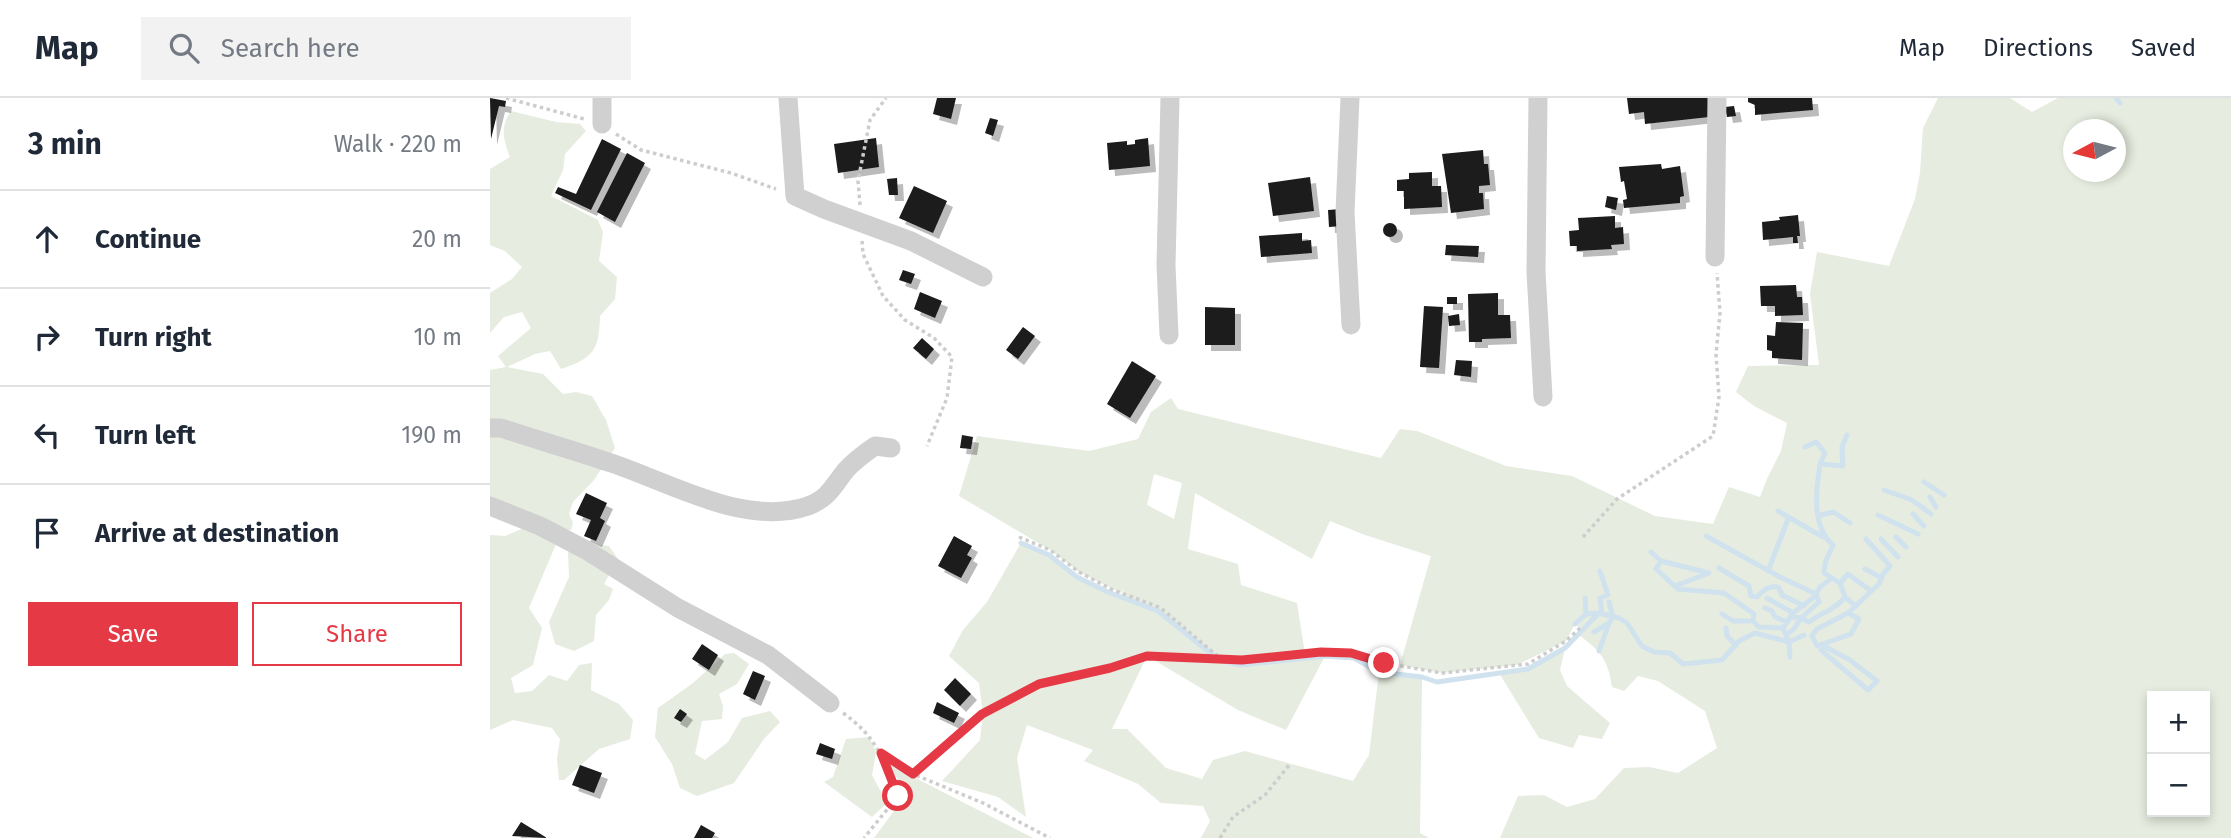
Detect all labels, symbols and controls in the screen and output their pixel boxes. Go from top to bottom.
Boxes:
search box [141,17,631,80]
text: Map [35,28,99,68]
icon: search [165,29,203,67]
text: Search here [221,33,360,64]
text: Map [1899,34,1945,62]
text: Directions [1983,34,2093,62]
text: Saved [2131,34,2196,62]
north arrow [2063,119,2126,182]
text: 3 min [28,126,102,162]
text: Walk · 220 m [334,130,462,158]
icon: ahead [28,220,66,258]
text: Continue [95,224,201,255]
text: 20 m [412,225,462,253]
icon: right [28,318,66,356]
text: Turn right [95,322,212,353]
text: 10 m [413,323,462,351]
icon: left [28,416,66,454]
text: Turn left [95,420,196,451]
text: 190 m [401,421,462,449]
icon: arrive [28,514,66,552]
text: Arrive at destination [95,518,339,549]
button: Save [28,602,238,666]
button: Share [252,602,462,666]
route end [1368,647,1399,678]
map controls [2147,691,2210,817]
button: + [2147,691,2210,754]
button: − [2147,754,2210,817]
route start [882,780,913,811]

